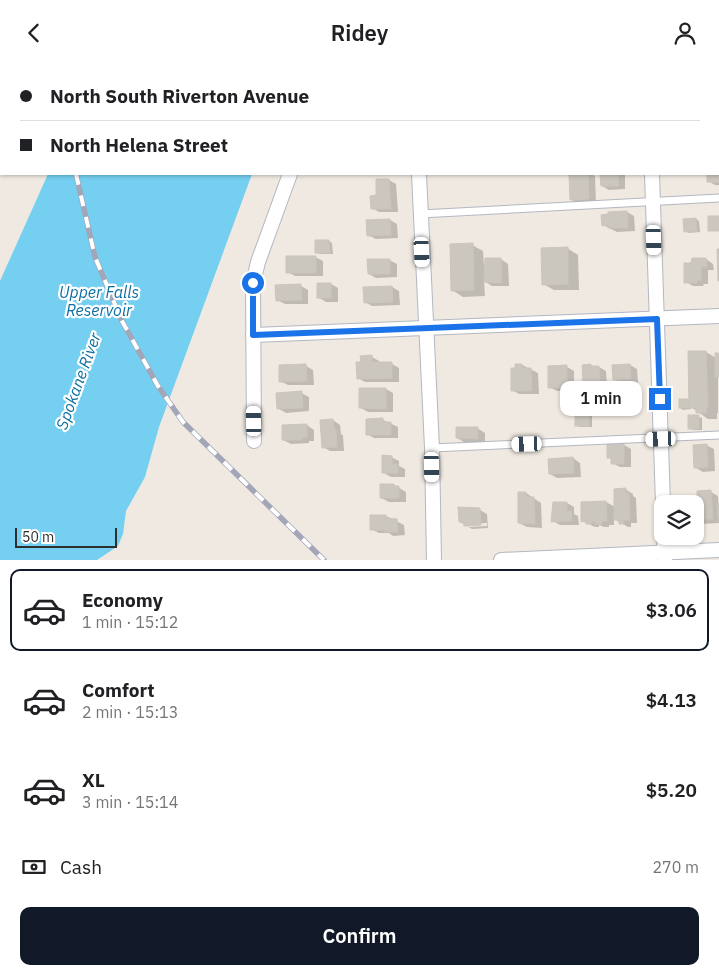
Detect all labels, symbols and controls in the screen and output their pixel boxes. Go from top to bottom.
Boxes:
text: Ridey [331,18,388,47]
icon: back [20,19,48,47]
icon: person [671,19,699,47]
text: North South Riverton Avenue [50,84,309,108]
text: North Helena Street [50,133,228,157]
car [645,225,662,255]
car [413,237,430,267]
route start [242,272,264,294]
water label: Upper Falls Reservoir [59,282,139,320]
water label: Spokane River [51,329,105,432]
callout: 1 min [560,381,642,417]
text: 1 min [580,388,622,408]
route end [649,388,671,410]
car [246,406,261,436]
car [645,431,676,447]
car [511,436,542,452]
car [424,452,439,482]
map controls [654,495,704,545]
button: layers [654,495,704,545]
scale bar [15,525,118,548]
text: 50 m [22,528,54,546]
icon: car [22,588,67,633]
text: Economy [82,588,163,612]
text: $3.06 [646,598,697,622]
text: 1 min · 15:12 [82,612,178,632]
icon: car [22,678,67,723]
text: Comfort [82,678,155,702]
text: $4.13 [646,688,697,712]
text: 2 min · 15:13 [82,702,178,722]
icon: car [22,768,67,813]
text: XL [82,768,105,792]
text: $5.20 [646,778,697,802]
text: 3 min · 15:14 [82,792,178,812]
icon: cash [20,853,48,881]
text: Cash [60,855,102,879]
text: 270 m [652,857,699,877]
button: Confirm [20,907,699,965]

